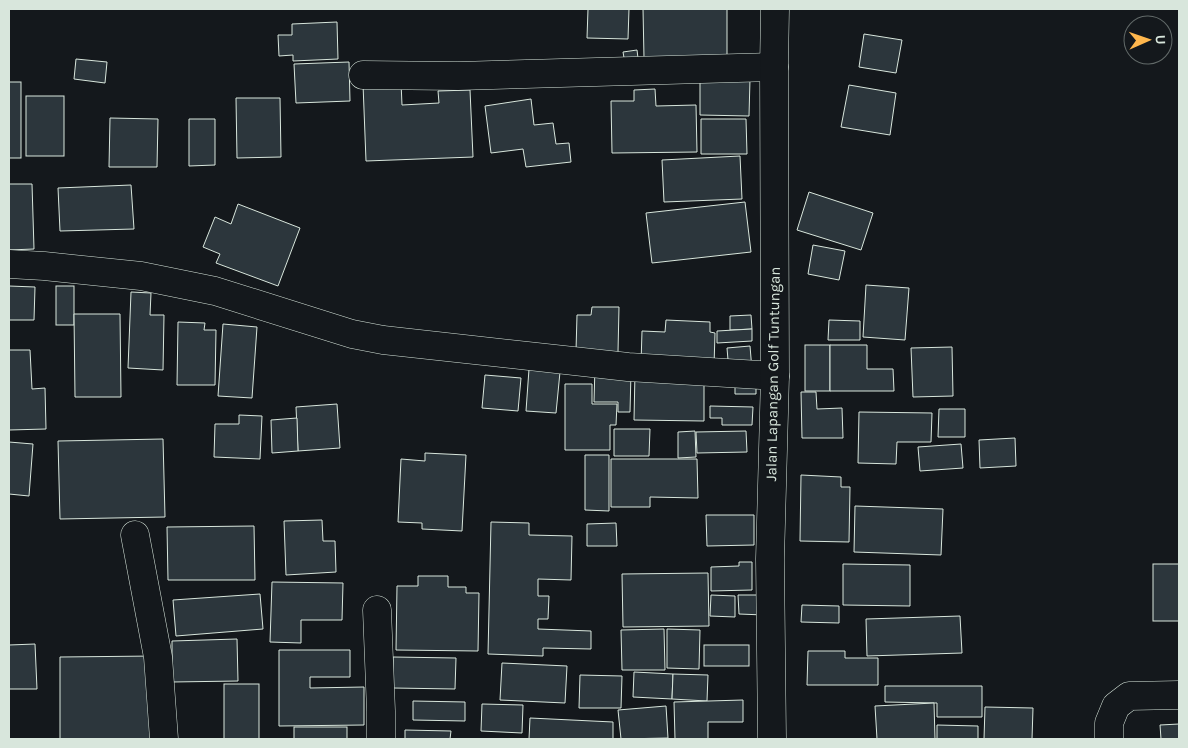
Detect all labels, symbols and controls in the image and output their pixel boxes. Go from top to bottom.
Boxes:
north arrow [1123,15,1173,65]
text: U [1152,34,1169,45]
street label: Jalan Lapangan Golf Tuntungan [762,266,784,482]

